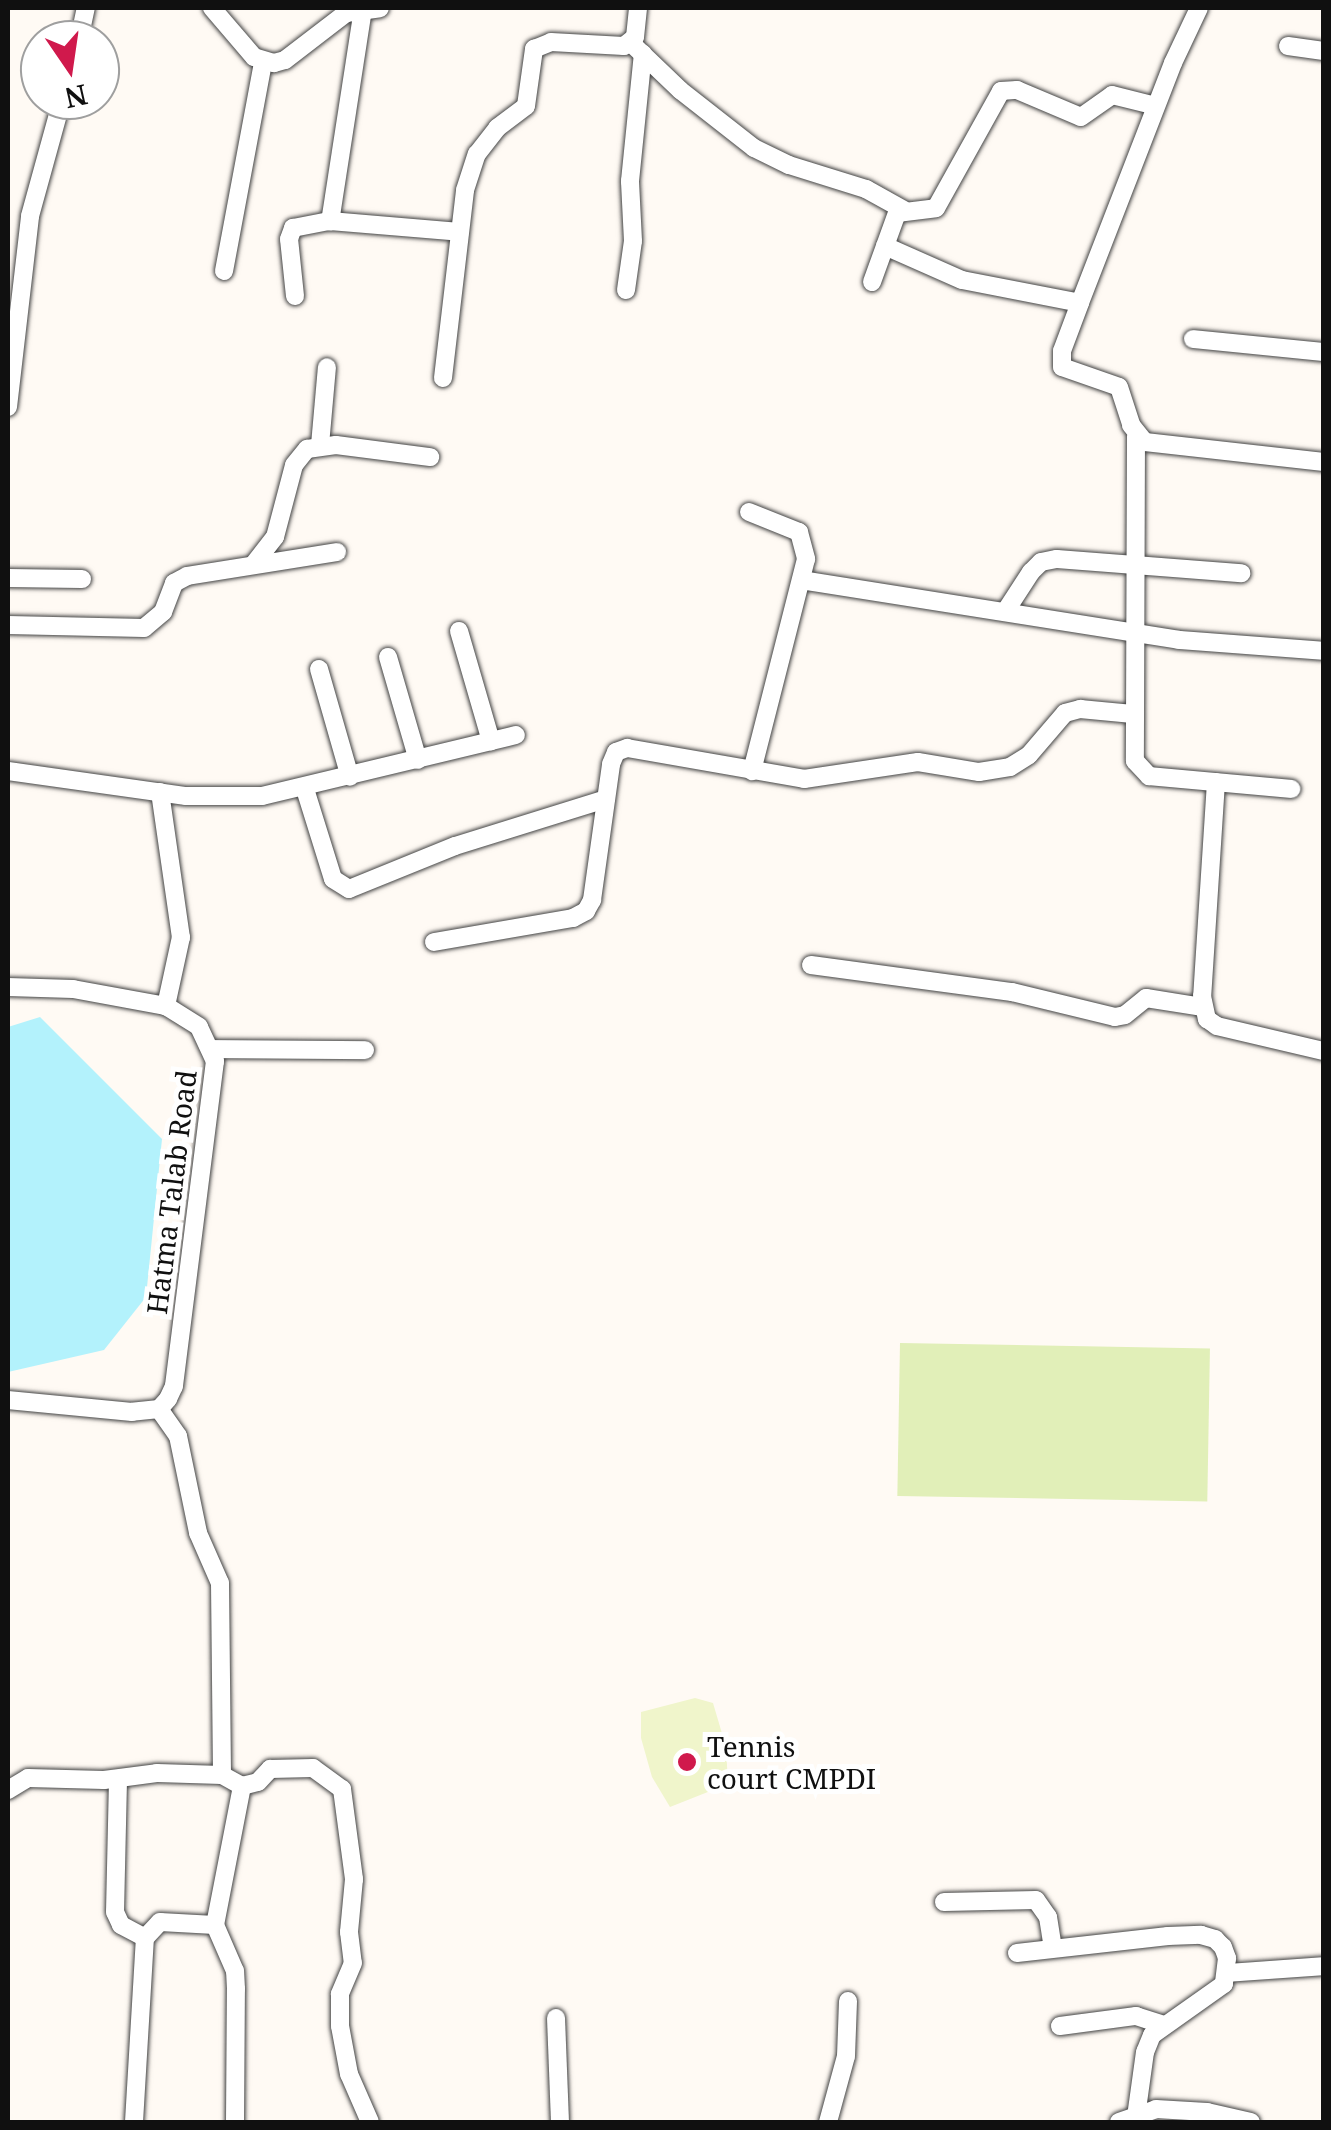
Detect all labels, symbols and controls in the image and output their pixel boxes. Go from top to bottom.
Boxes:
north arrow [20,20,120,120]
text: N [61,76,91,118]
street label: Hatma Talab Road [139,1068,203,1316]
place label: Tennis court CMPDI [707,1729,876,1795]
marker: Tennis court CMPDI [676,1751,698,1773]

